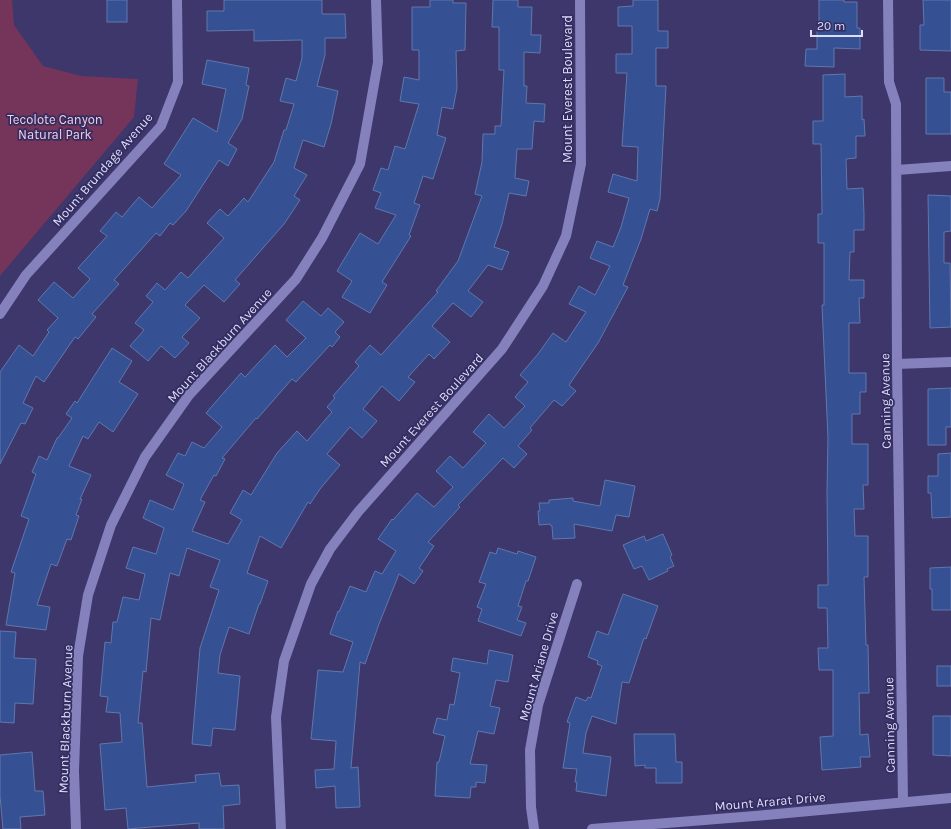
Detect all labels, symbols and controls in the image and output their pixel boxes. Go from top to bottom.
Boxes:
scale bar [811,12,862,38]
street label: Mount Everest Boulevard [560,15,575,163]
text: 20 m [817,19,845,33]
street label: Mount Brundage Avenue [49,109,156,229]
park label: Tecolote Canyon Natural Park [7,112,103,142]
street label: Mount Blackburn Avenue [164,285,275,406]
street label: Mount Everest Boulevard [376,350,486,470]
street label: Canning Avenue [877,353,894,449]
street label: Mount Ariane Drive [516,609,561,723]
street label: Mount Blackburn Avenue [55,644,76,794]
street label: Canning Avenue [881,677,898,773]
street label: Mount Ararat Drive [714,789,826,814]

